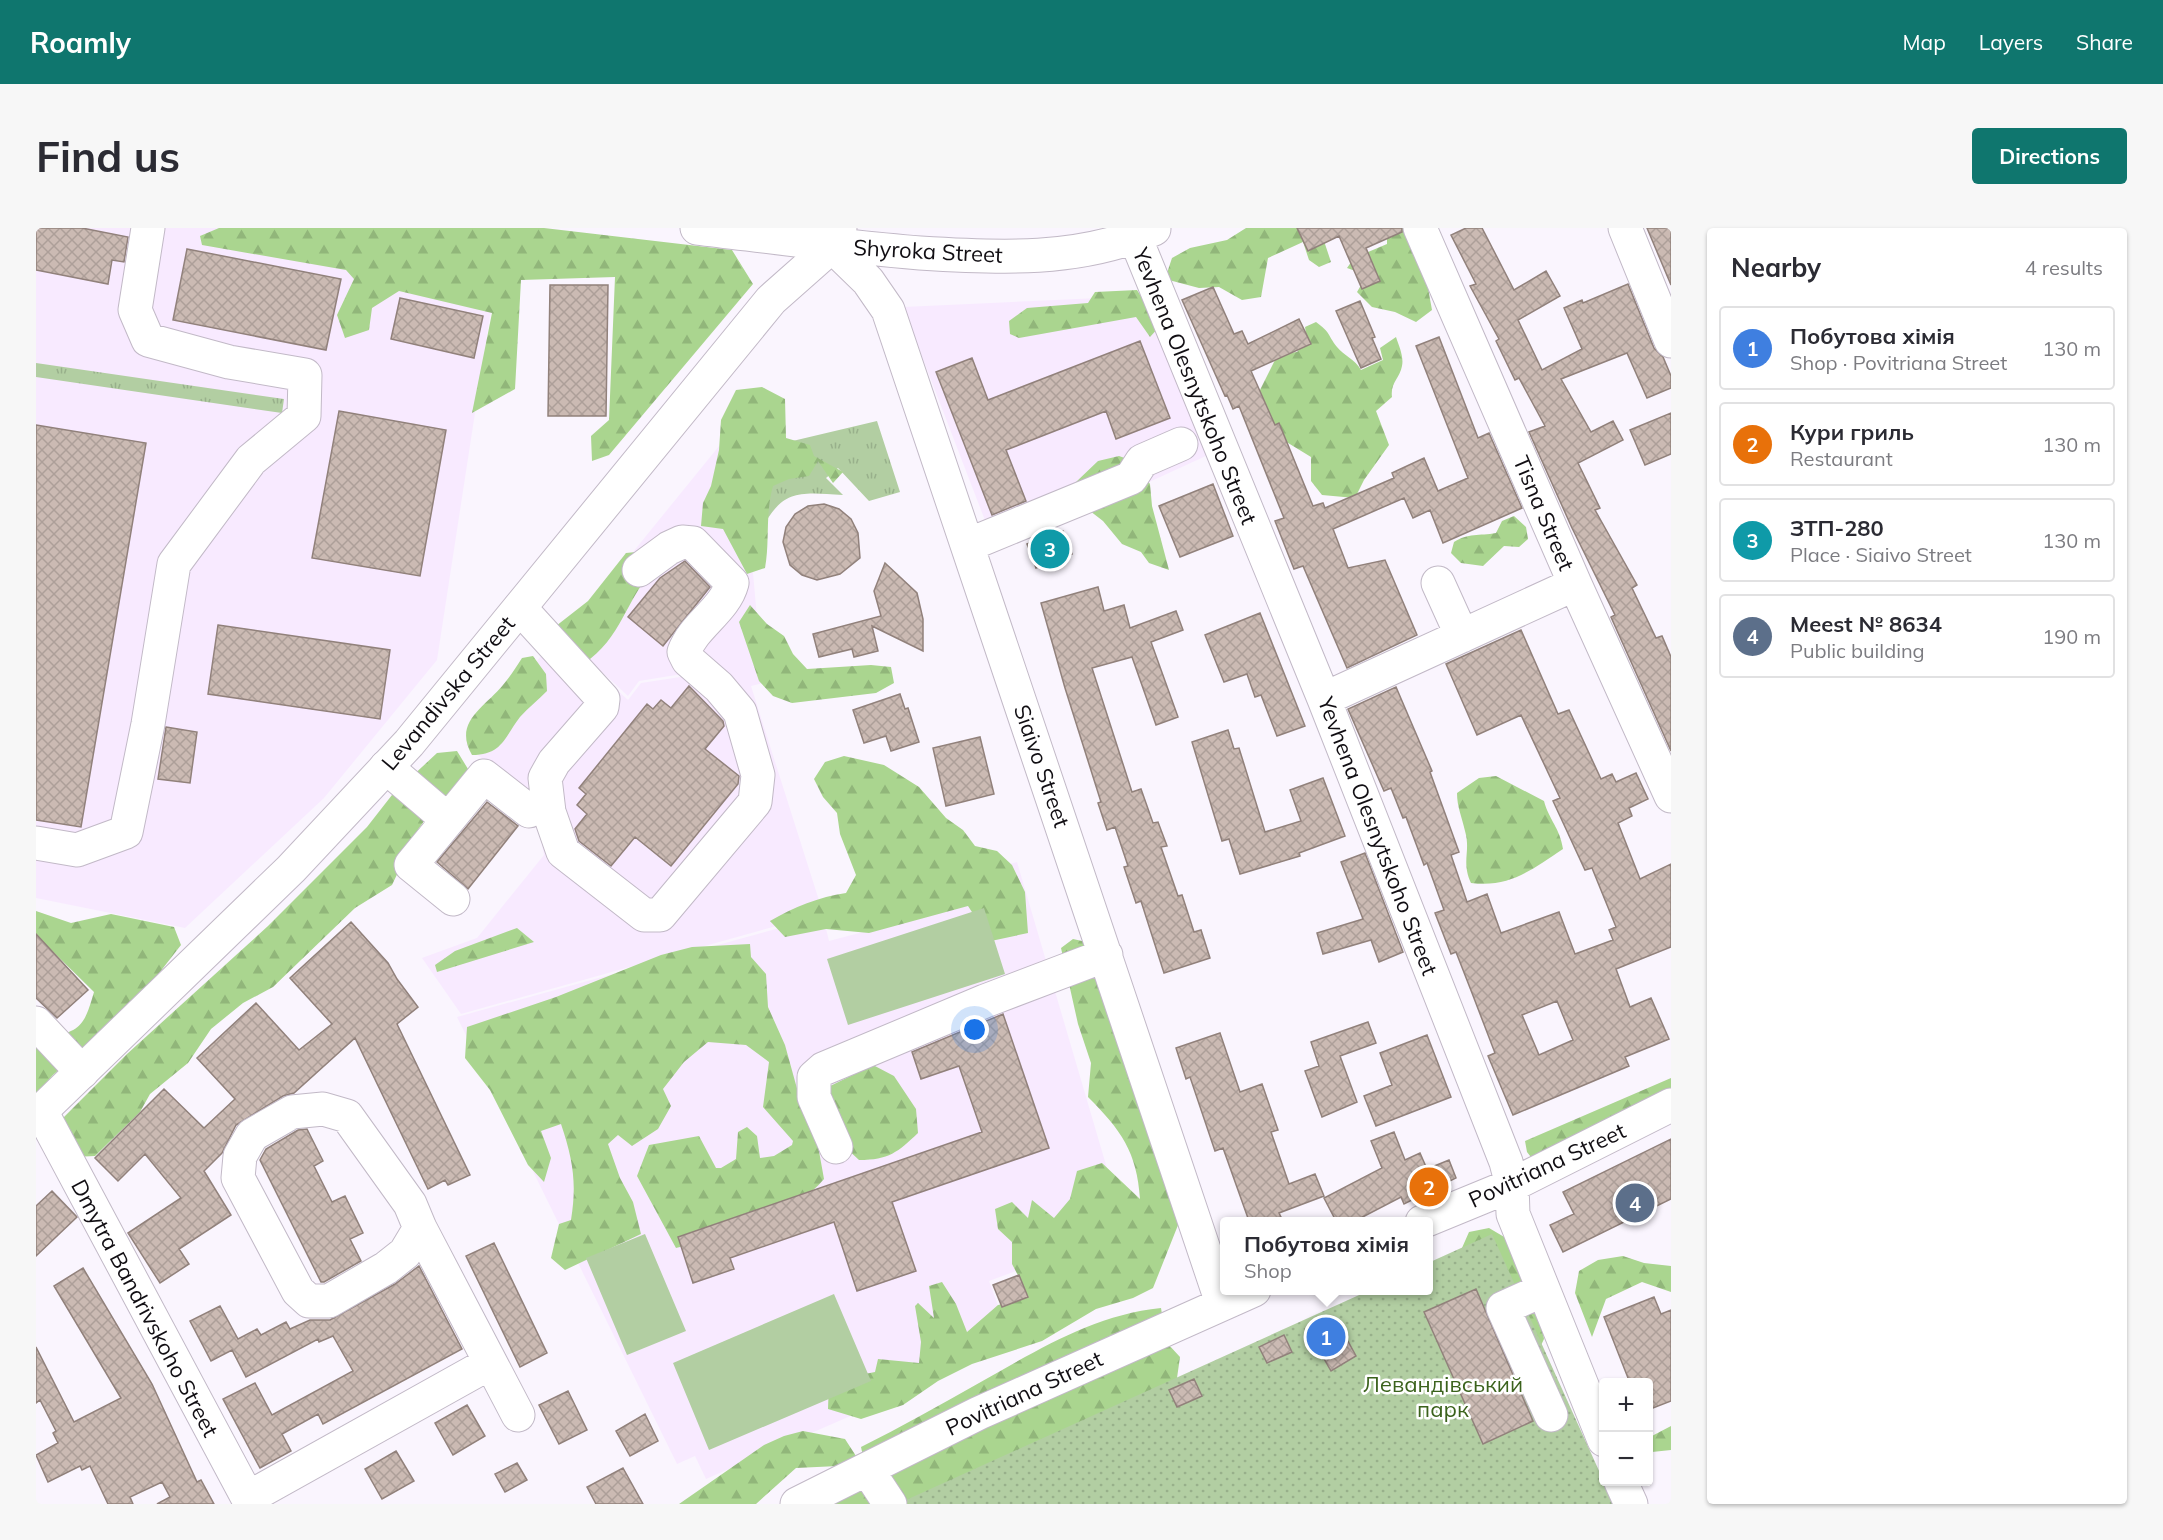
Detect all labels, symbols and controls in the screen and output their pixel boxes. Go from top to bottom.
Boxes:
text: Roamly [30,25,131,60]
text: Map [1903,29,1946,55]
text: Layers [1979,29,2043,55]
text: Share [2076,29,2133,55]
button: Directions [1972,128,2127,184]
text: Find us [36,130,180,183]
street label: Shyroka Street [853,233,1004,269]
street label: Yevhena Olesnytskoho Street [1126,243,1264,529]
text: Nearby [1731,251,1821,284]
text: 4 results [2025,255,2103,280]
text: Побутова хімія [1790,322,1955,350]
text: 1 [1747,336,1759,361]
text: 130 m [2042,336,2101,361]
text: Shop · Povitriana Street [1790,350,2007,375]
text: Кури гриль [1790,418,1914,446]
text: 2 [1747,432,1759,457]
text: 130 m [2042,432,2101,457]
text: Restaurant [1790,446,1893,471]
street label: Tisna Street [1507,451,1581,575]
text: ЗТП-280 [1790,514,1884,542]
pin: 3 [1030,526,1070,572]
text: 3 [1747,528,1759,553]
text: 130 m [2042,528,2101,553]
text: Place · Siaivo Street [1790,542,1972,567]
street label: Levandivska Street [375,610,521,776]
text: Meest № 8634 [1790,610,1942,638]
text: 4 [1747,624,1759,649]
text: 190 m [2042,624,2101,649]
text: Public building [1790,638,1925,663]
street label: Yevhena Olesnytskoho Street [1312,692,1444,979]
street label: Siaivo Street [1008,701,1076,831]
your location [960,1015,989,1044]
street label: Povitriana Street [1464,1116,1630,1214]
pin: 2 [1410,1164,1448,1210]
street label: Dmytra Bandrivskoho Street [65,1174,225,1442]
pin: 4 [1616,1180,1654,1226]
popup [1220,1217,1433,1295]
text: Побутова хімія [1244,1230,1409,1258]
text: Shop [1244,1258,1292,1283]
pin: 1 [1306,1314,1346,1360]
street label: Povitriana Street [941,1344,1107,1442]
park label: Левандівський парк [1363,1370,1523,1423]
map controls [1599,1378,1653,1486]
button: + [1599,1378,1653,1432]
button: − [1599,1432,1653,1486]

